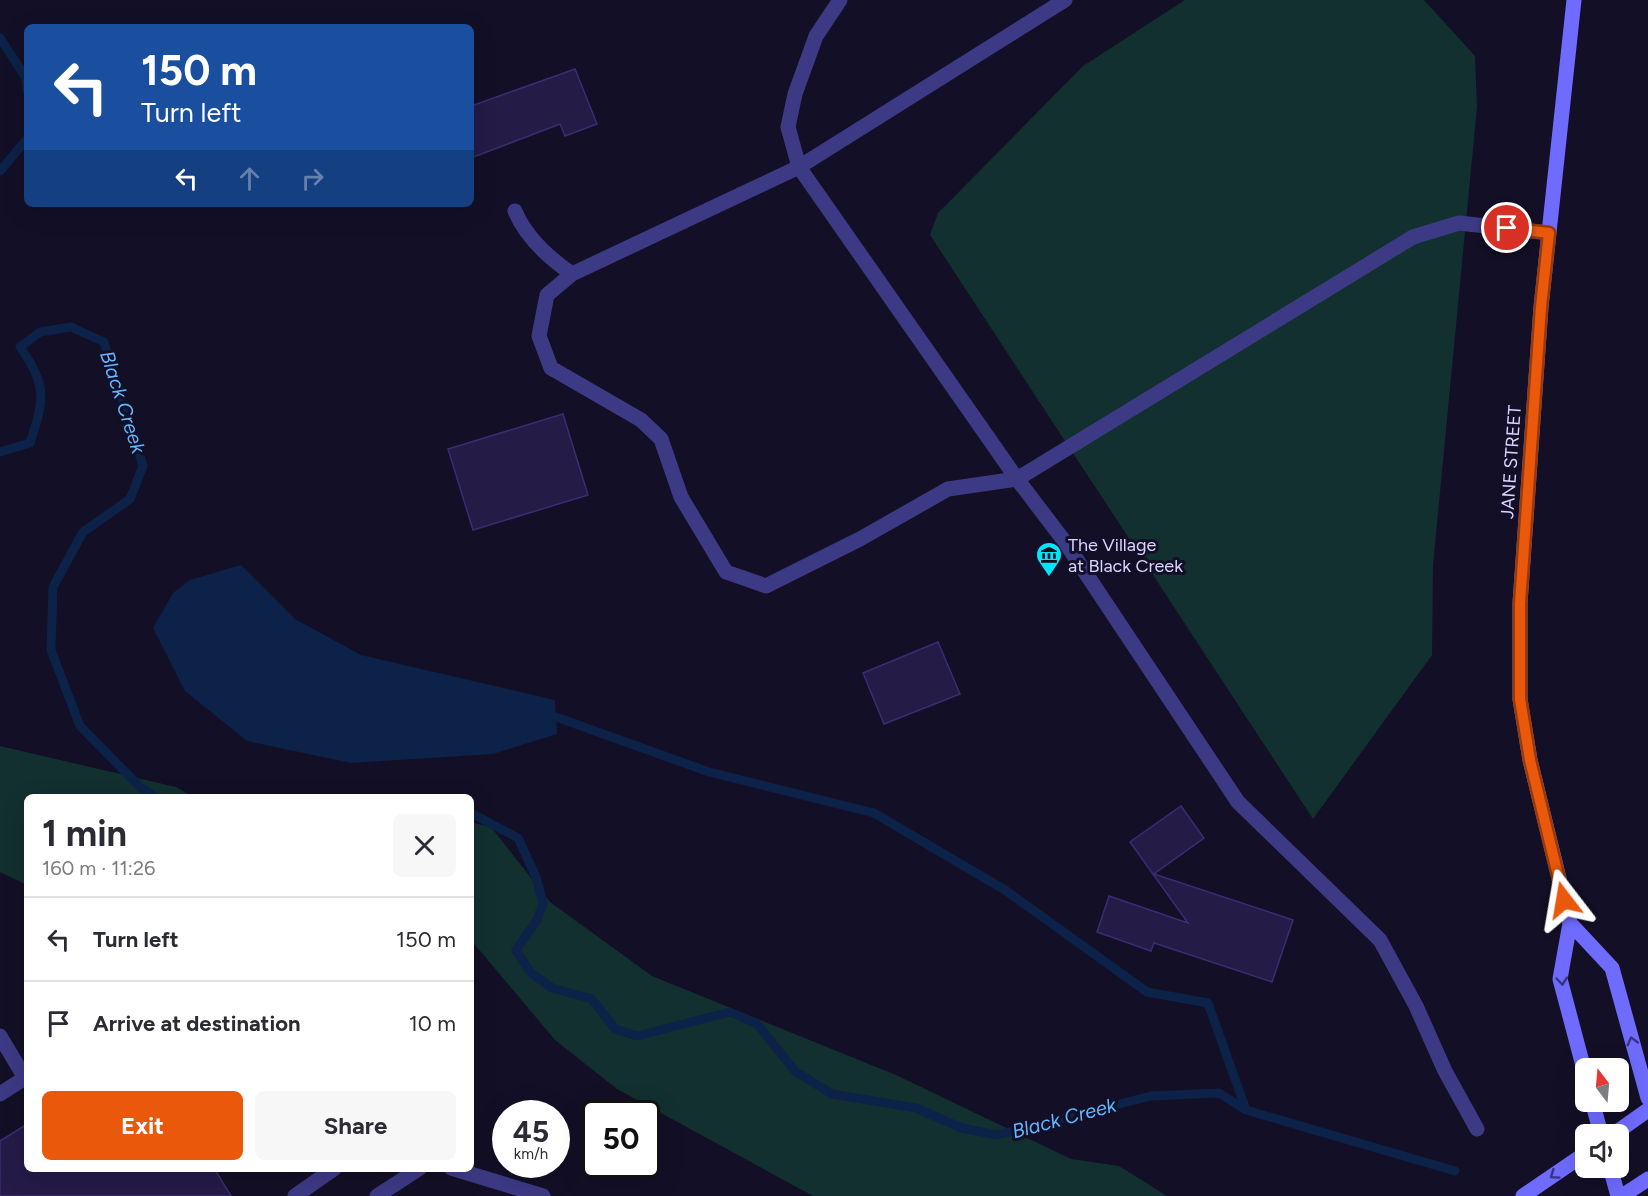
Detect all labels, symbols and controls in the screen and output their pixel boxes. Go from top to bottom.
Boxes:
text: 150 m [141,45,257,96]
icon: left [42,48,120,126]
text: Turn left [141,96,241,129]
icon: left [170,162,203,195]
icon: ahead [233,162,266,195]
icon: right [296,162,329,195]
pin [1481,202,1532,253]
icon: arrive [1490,211,1523,244]
water label: Black Creek [95,348,151,458]
street label: JANE STREET [1496,404,1526,520]
place label: The Village at Black Creek [1068,534,1183,577]
museum icon: The Village at Black Creek [1034,540,1064,578]
text: 1 min [42,812,127,855]
button: close [393,814,456,877]
text: 160 m · 11:26 [42,856,155,880]
position arrow [1532,868,1596,932]
icon: left [42,923,75,956]
text: Turn left [93,926,179,953]
text: 150 m [396,926,456,953]
one-way arrow [1555,976,1568,985]
icon: arrive [42,1007,75,1040]
text: Arrive at destination [93,1010,301,1037]
text: 10 m [409,1010,456,1037]
one-way arrow [1627,1037,1639,1047]
north arrow [1575,1058,1629,1112]
map controls [1575,1058,1629,1178]
button: Exit [42,1091,243,1160]
button: Share [255,1091,456,1160]
water label: Black Creek [1009,1092,1120,1143]
speed limit sign: 50 [582,1100,660,1178]
text: 45 [513,1113,549,1150]
button: sound [1575,1124,1629,1178]
text: km/h [514,1145,548,1163]
one-way arrow [1550,1168,1561,1179]

